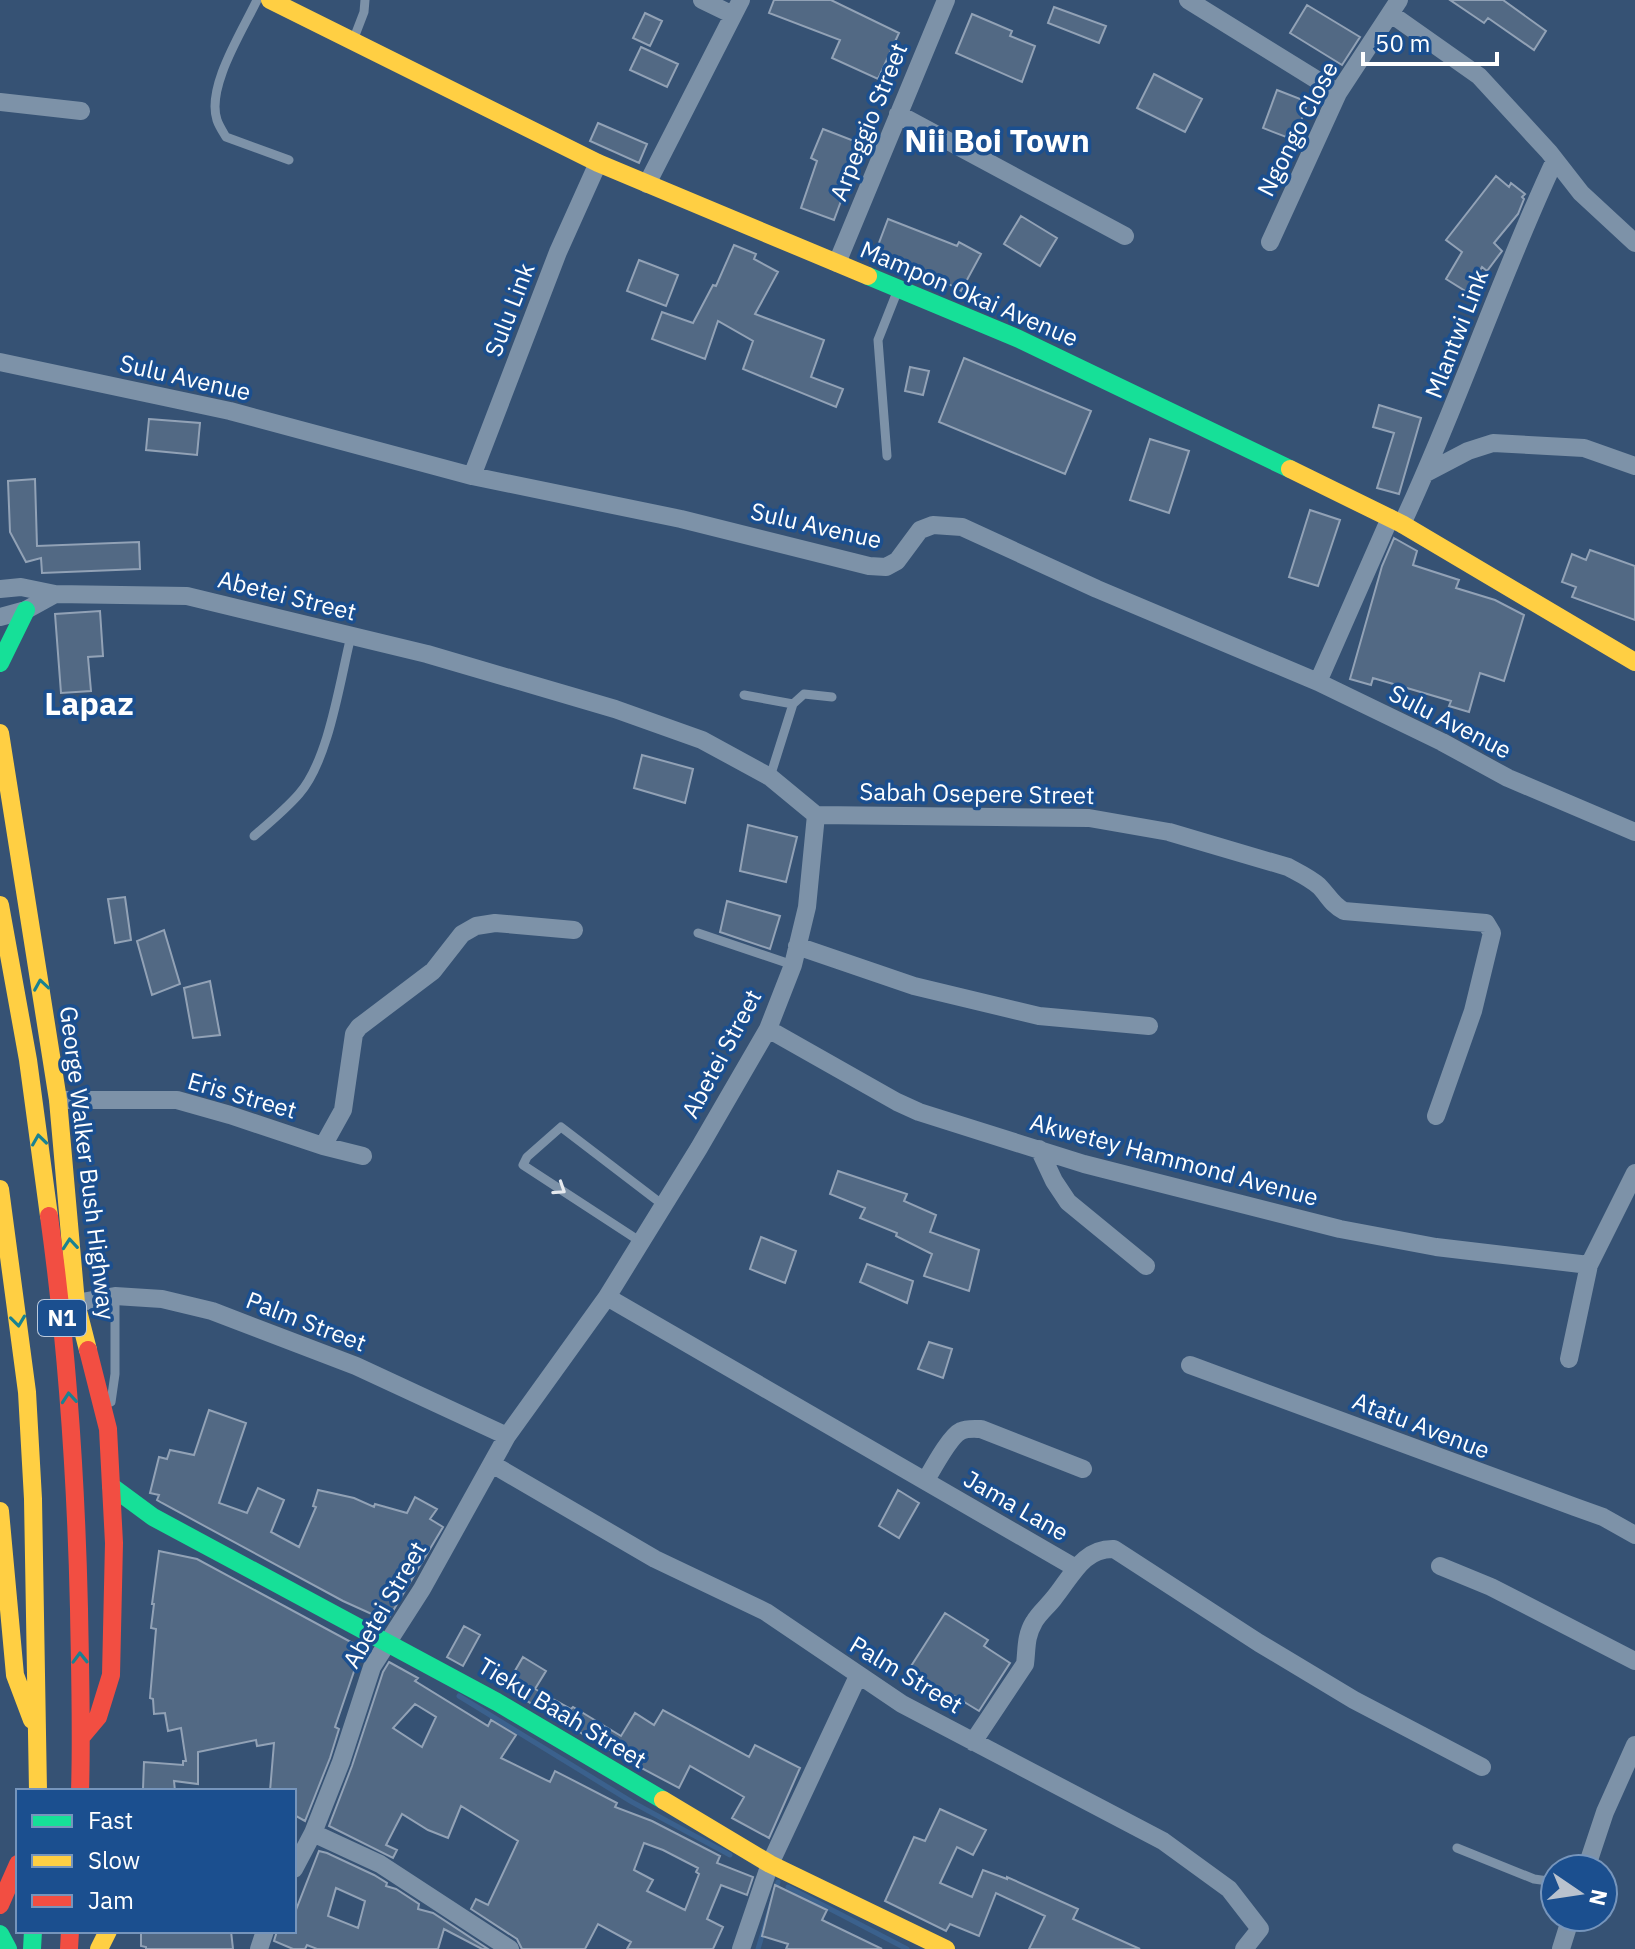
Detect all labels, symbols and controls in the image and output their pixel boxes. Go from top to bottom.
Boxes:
scale bar [1363,16,1497,66]
text: 50 m [1375,27,1430,59]
street label: Arpeggio Street [822,38,914,205]
street label: Ngongo Close [1249,55,1345,202]
district label: Nii Boi Town [904,119,1090,161]
street label: Mampon Okai Avenue [855,233,1083,354]
street label: Sulu Link [477,258,542,361]
street label: Mlantwi Link [1417,264,1495,403]
street label: Sulu Avenue [117,346,254,408]
street label: Sulu Avenue [748,494,885,556]
street label: Abetei Street [215,562,360,628]
street label: Sulu Avenue [1384,677,1517,766]
district label: Lapaz [44,682,134,724]
street label: Sabah Osepere Street [859,775,1095,811]
one-way arrow [33,979,50,992]
street label: Abetei Street [674,984,768,1124]
street label: George Walker Bush Highway [53,1004,123,1321]
street label: Eris Street [184,1064,301,1126]
street label: Akwetey Hammond Avenue [1027,1105,1322,1213]
one-way arrow [31,1133,48,1147]
one-way arrow [551,1179,565,1194]
one-way arrow [61,1237,78,1250]
street label: Palm Street [242,1284,371,1359]
road number: N1 [38,1300,86,1336]
one-way arrow [10,1315,27,1328]
street label: Atatu Avenue [1348,1384,1494,1466]
one-way arrow [61,1391,78,1404]
street label: Jama Lane [958,1462,1075,1548]
street label: Abetei Street [335,1535,433,1674]
street label: Palm Street [844,1628,969,1720]
street label: Tieku Baah Street [472,1649,653,1775]
one-way arrow [72,1651,89,1664]
legend [16,1789,296,1933]
text: Fast [88,1804,133,1836]
text: Slow [88,1844,140,1876]
north arrow [1539,1853,1619,1933]
text: Jam [88,1884,134,1916]
text: N [1583,1887,1615,1909]

